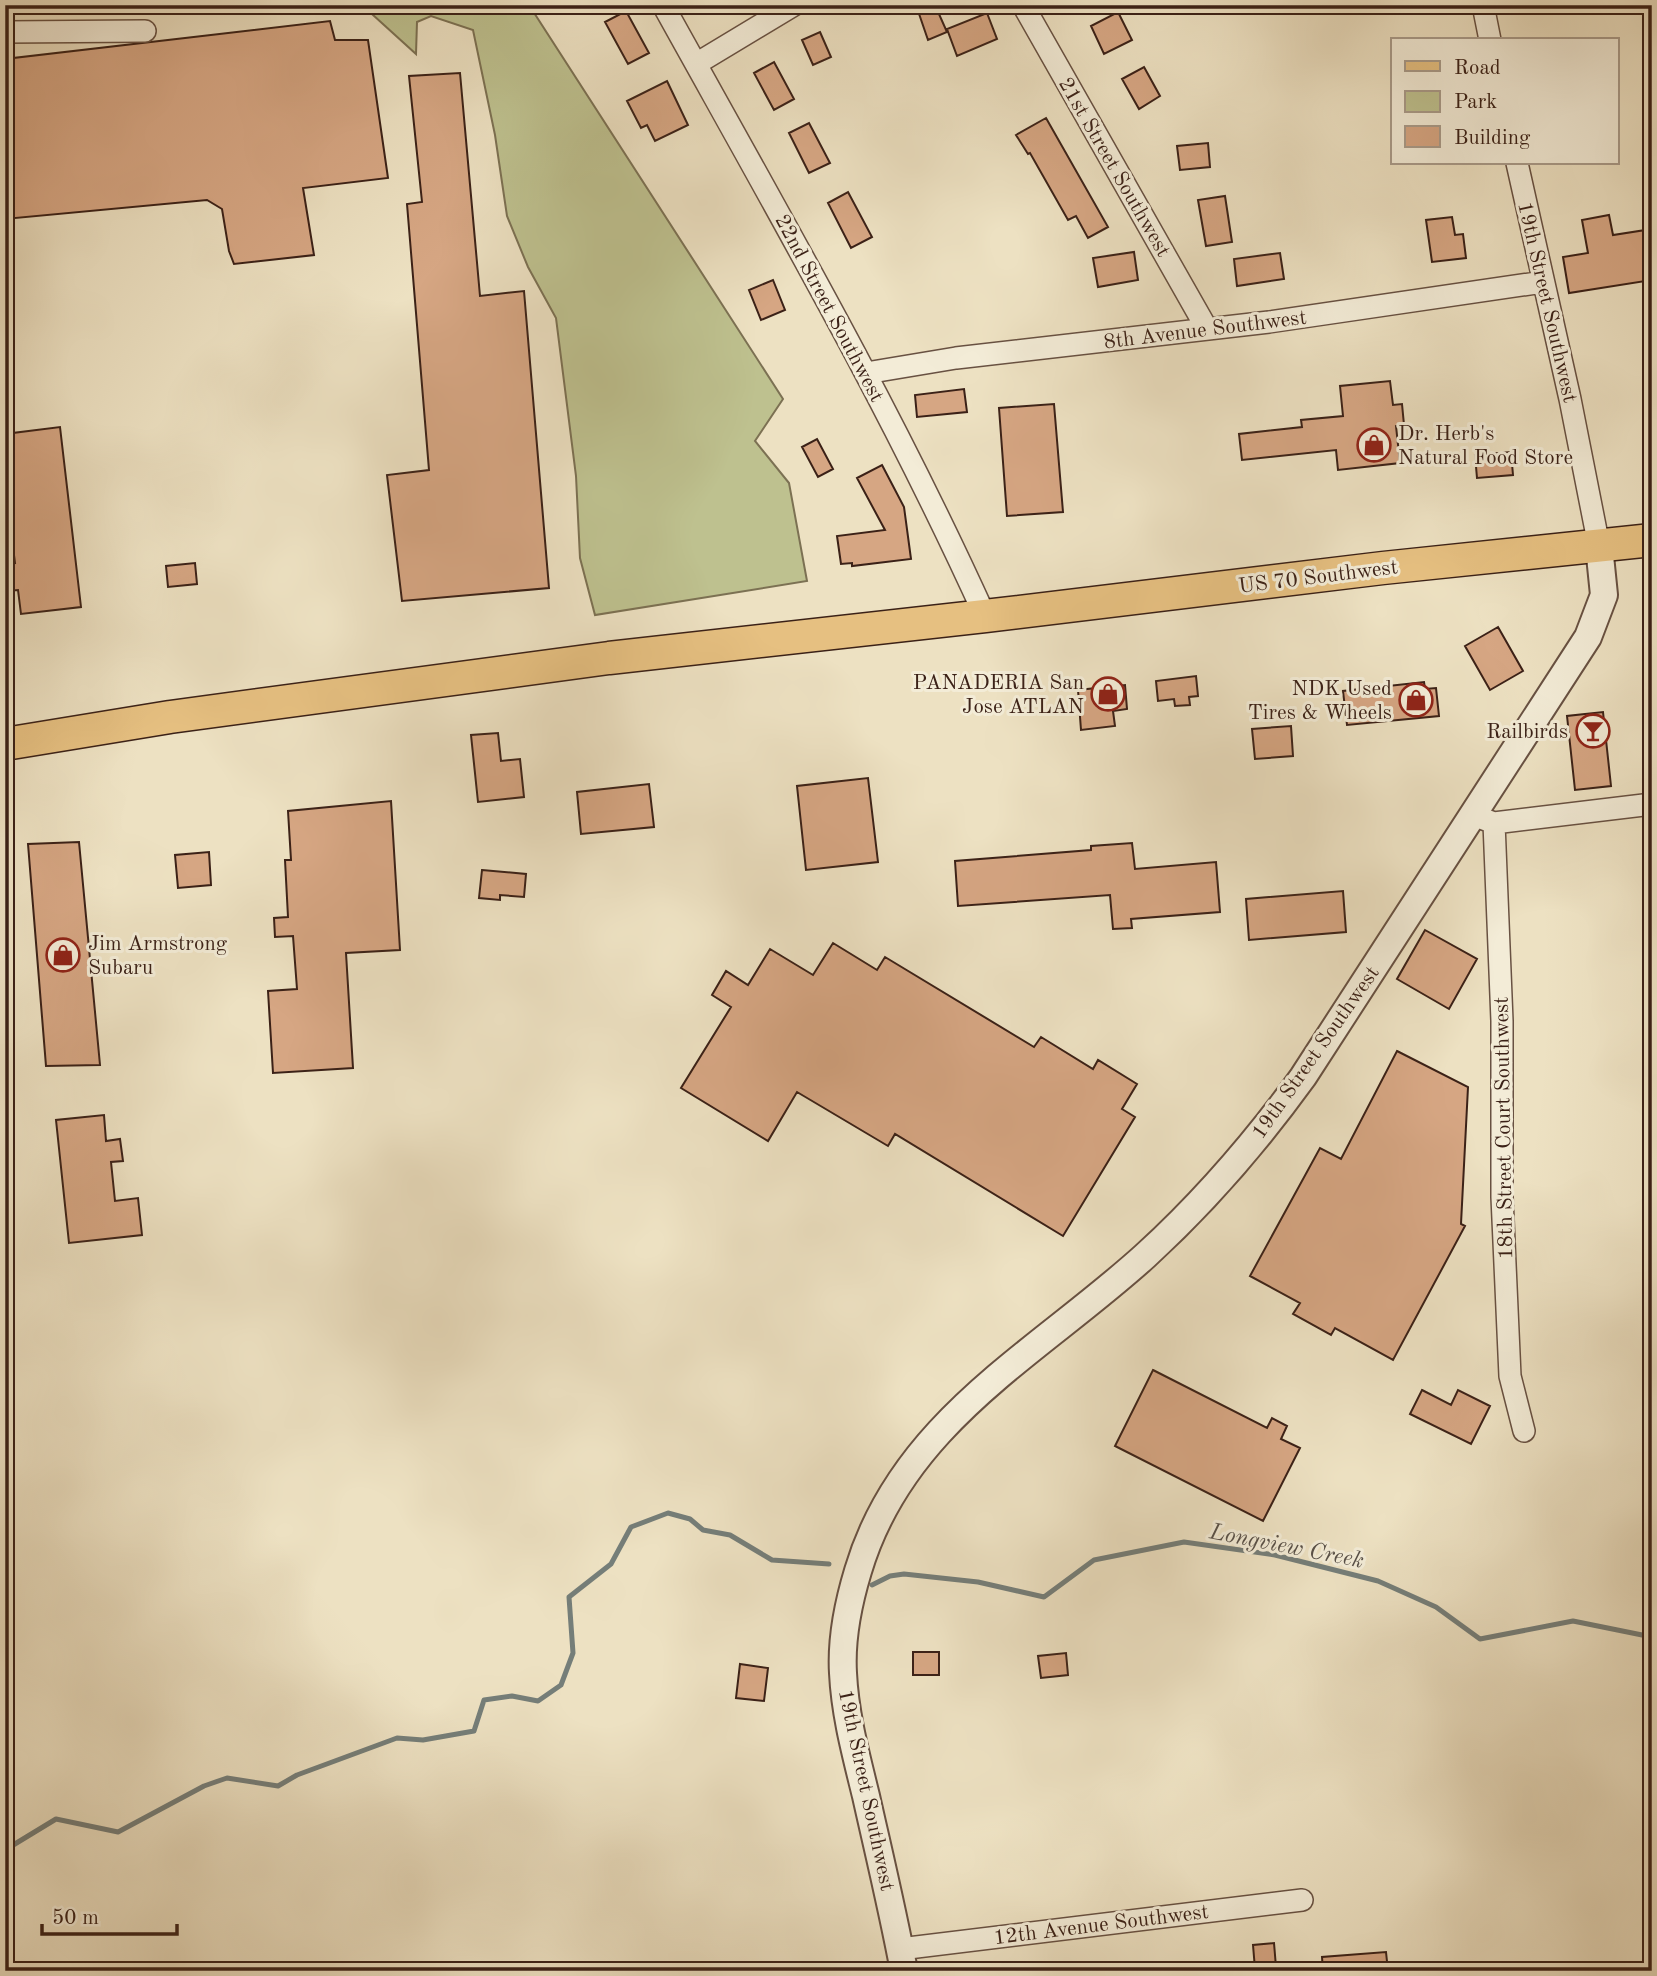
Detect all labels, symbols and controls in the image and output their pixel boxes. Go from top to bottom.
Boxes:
legend [1391,38,1618,164]
text: Road [1454,58,1501,79]
street label: 21st Street Southwest [1054,75,1174,261]
text: Park [1454,92,1497,113]
text: Building [1454,128,1531,149]
street label: 19th Street Southwest [1513,200,1580,405]
street label: 22nd Street Southwest [770,212,887,406]
street label: 8th Avenue Southwest [1103,308,1308,353]
place label: Dr. Herb's Natural Food Store [1398,424,1573,469]
shop icon: Dr. Herb's Natural Food Store [1355,426,1393,464]
street label: US 70 Southwest [1237,557,1399,598]
place label: PANADERIA San Jose ATLAN [913,673,1084,718]
shop icon: PANADERIA San Jose ATLAN [1089,675,1127,713]
place label: NDK Used Tires & Wheels [1248,679,1392,724]
shop icon: NDK Used Tires & Wheels [1397,681,1435,719]
bar icon: Railbirds [1574,712,1612,750]
place label: Railbirds [1486,722,1568,743]
place label: Jim Armstrong Subaru [88,934,228,979]
shop icon: Jim Armstrong Subaru [44,936,82,974]
street label: 19th Street Southwest [1249,963,1384,1143]
street label: 18th Street Court Southwest [1492,996,1517,1260]
water label: Longview Creek [1206,1520,1366,1574]
street label: 19th Street Southwest [834,1688,897,1893]
scale bar [42,1892,177,1936]
street label: 12th Avenue Southwest [992,1902,1210,1949]
text: 50 m [52,1908,99,1929]

